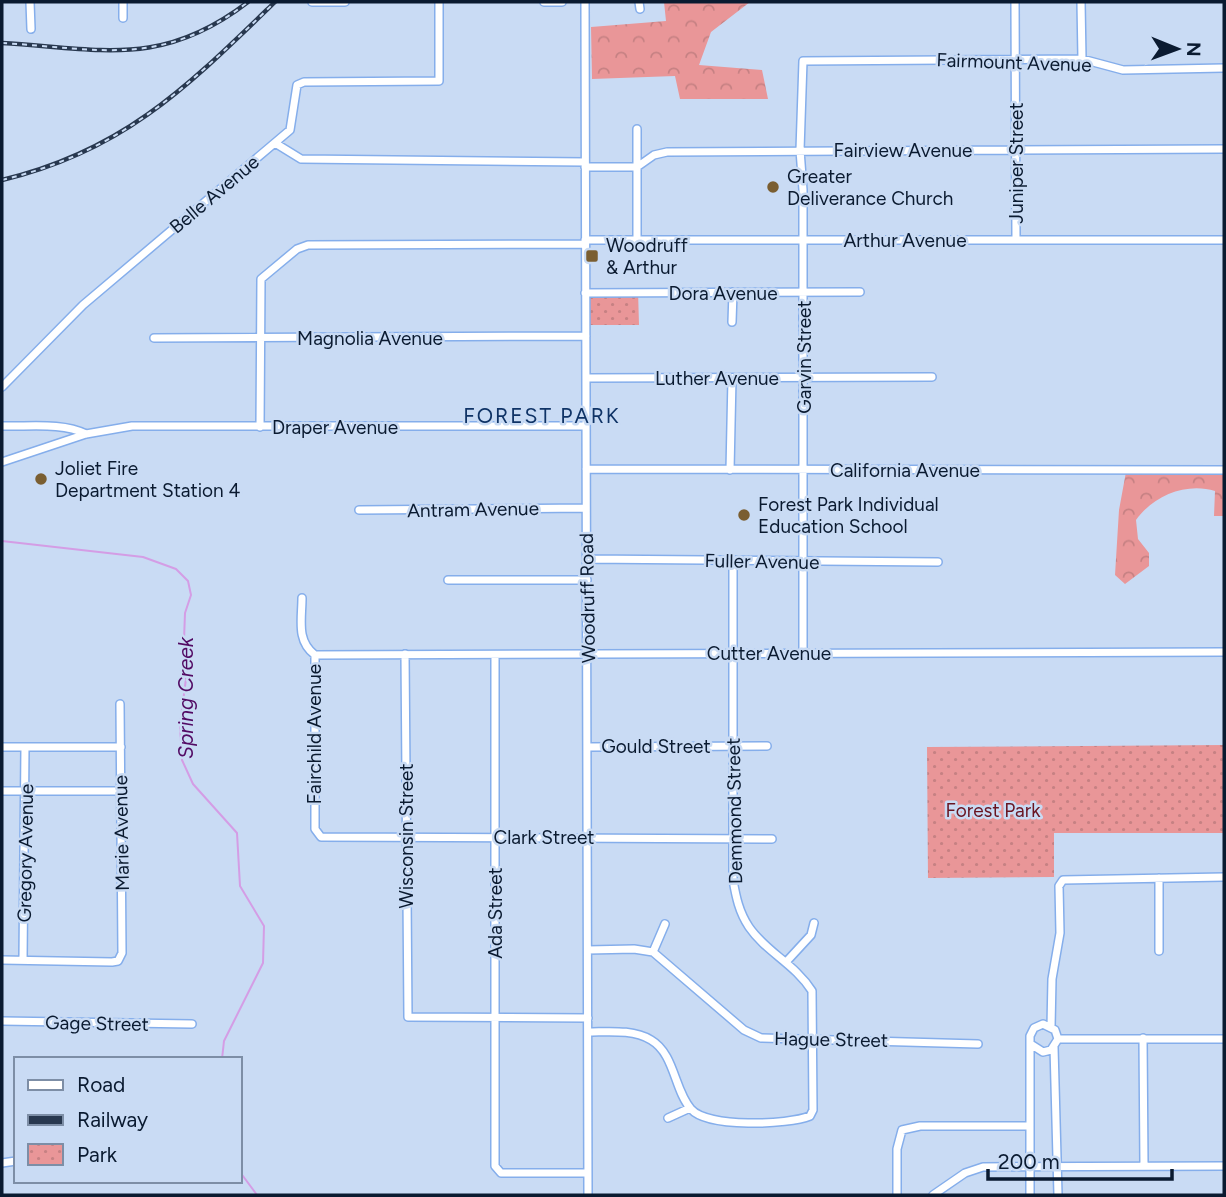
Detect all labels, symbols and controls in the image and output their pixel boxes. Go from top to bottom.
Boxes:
north arrow [1142,14,1212,84]
text: N [1182,42,1205,57]
street label: Fairmount Avenue [936,48,1092,77]
street label: Juniper Street [1005,102,1028,224]
street label: Fairview Avenue [834,139,972,162]
street label: Belle Avenue [165,150,264,238]
place label: Greater Deliverance Church [787,165,953,210]
marker: Greater Deliverance Church [765,179,781,195]
street label: Arthur Avenue [843,229,967,252]
place label: Woodruff & Arthur [606,234,688,279]
marker: Woodruff & Arthur [584,248,600,264]
street label: Dora Avenue [668,282,778,305]
street label: Garvin Street [793,300,816,414]
street label: Magnolia Avenue [297,327,443,350]
street label: Luther Avenue [655,367,779,390]
district label: FOREST PARK [463,403,621,428]
street label: Draper Avenue [272,416,398,439]
place label: Joliet Fire Department Station 4 [55,457,240,502]
street label: California Avenue [830,459,980,482]
marker: Joliet Fire Department Station 4 [33,471,49,487]
place label: Forest Park Individual Education School [758,493,939,538]
street label: Antram Avenue [407,497,539,522]
marker: Forest Park Individual Education School [736,507,752,523]
street label: Woodruff Road [575,533,600,663]
street label: Fuller Avenue [704,549,820,574]
water label: Spring Creek [173,636,198,759]
street label: Cutter Avenue [707,642,831,665]
street label: Fairchild Avenue [303,664,326,804]
street label: Gould Street [601,735,711,758]
street label: Demmond Street [722,738,747,884]
street label: Wisconsin Street [395,763,418,909]
street label: Marie Avenue [109,775,134,891]
street label: Gregory Avenue [13,783,38,923]
park label: Forest Park [946,799,1041,822]
street label: Clark Street [493,826,595,849]
street label: Ada Street [484,867,507,959]
street label: Gage Street [45,1011,149,1036]
street label: Hague Street [774,1027,888,1052]
legend [14,1057,242,1183]
text: Road [77,1072,125,1097]
text: Railway [77,1107,148,1132]
scale bar [988,1138,1172,1182]
text: Park [77,1142,118,1167]
text: 200 m [998,1149,1060,1174]

